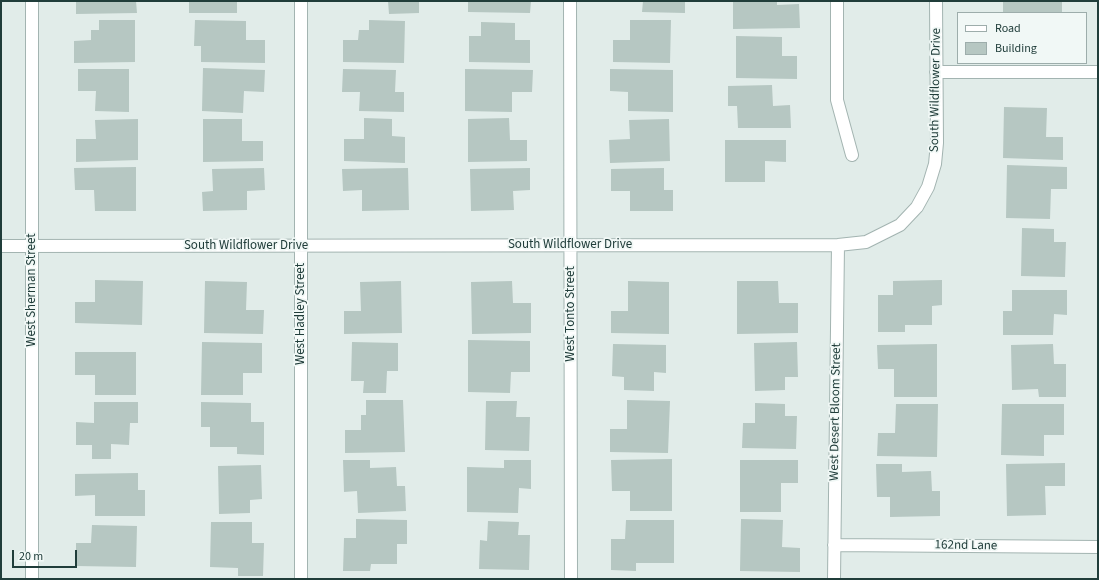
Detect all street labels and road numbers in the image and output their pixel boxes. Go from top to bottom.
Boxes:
street label: South Wildflower Drive [927,28,945,152]
street label: West Sherman Street [24,233,40,347]
street label: South Wildflower Drive [508,237,632,253]
street label: South Wildflower Drive [184,238,308,254]
street label: West Hadley Street [293,263,309,365]
street label: West Tonto Street [563,266,579,362]
street label: West Desert Bloom Street [827,343,845,481]
street label: 162nd Lane [934,538,998,554]

